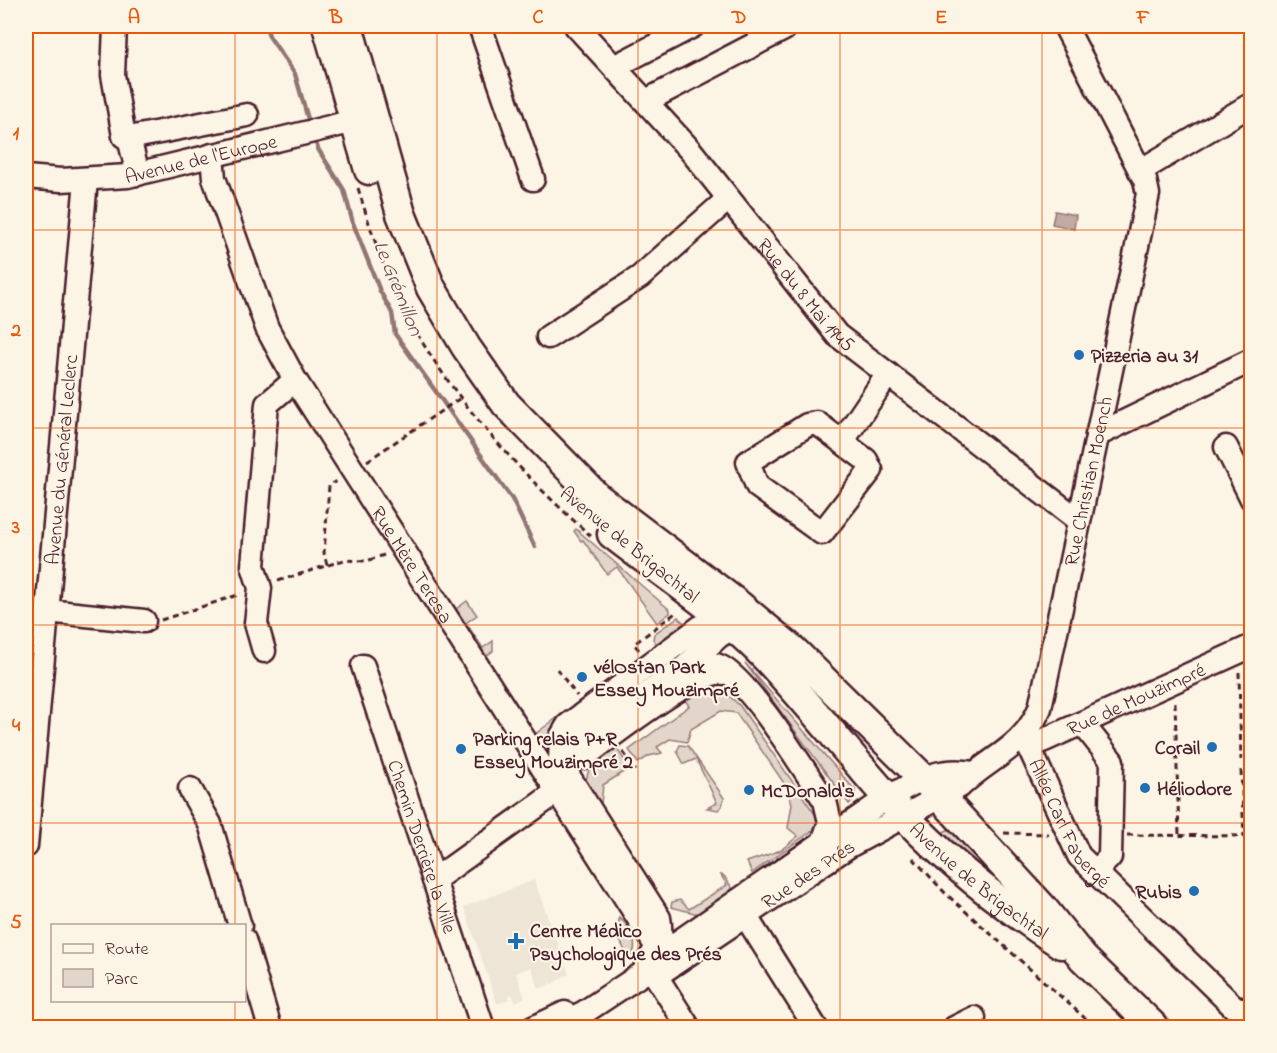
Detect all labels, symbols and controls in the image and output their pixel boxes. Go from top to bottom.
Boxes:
text: A [128,4,140,33]
text: B [328,4,343,33]
text: C [533,4,544,33]
text: D [731,4,746,33]
text: E [935,4,947,33]
text: F [1136,4,1150,33]
text: 1 [13,120,20,149]
street label: Avenue de l'Europe [122,128,280,193]
street label: Rue du 8 Mai 1945 [749,233,860,360]
water label: Le Grémillon [365,237,430,341]
text: 2 [10,317,21,346]
place label: Pizzeria au 31 [1091,343,1199,372]
marker: Pizzeria au 31 [1072,348,1086,362]
street label: Avenue du Général Leclerc [39,353,87,566]
street label: Rue Christian Moench [1058,394,1122,569]
street label: Avenue de Brigachtal [552,480,705,612]
street label: Rue Mère Teresa [362,501,459,630]
text: 3 [11,514,20,543]
place label: vélOstan Park Essey Mouzimpré [593,654,740,707]
street label: Rue de Mouzimpré [1063,657,1211,745]
marker: vélOstan Park Essey Mouzimpré [575,670,589,684]
text: 4 [12,712,21,741]
place label: Parking relais P+R Essey Mouzimpré 2 [473,726,633,779]
place label: Corail [1155,735,1200,764]
marker: Corail [1205,740,1219,754]
marker: Parking relais P+R Essey Mouzimpré 2 [454,742,468,756]
street label: Allée Carl Fabergé [1019,755,1116,896]
street label: Chemin Derrière la Ville [378,757,463,938]
place label: Héliodore [1157,776,1233,805]
place label: McDonald's [761,778,855,807]
marker: Héliodore [1138,781,1152,795]
marker: McDonald's [742,783,756,797]
street label: Avenue de Brigachtal [901,817,1053,948]
street label: Rue des Prés [756,834,862,918]
place label: Rubis [1135,879,1182,908]
marker: Rubis [1187,884,1201,898]
text: 5 [10,909,22,938]
place label: Centre Médico Psychologique des Prés [530,918,722,971]
legend [51,924,246,1002]
marker: Centre Médico Psychologique des Prés [507,932,525,950]
text: Route [105,937,150,963]
text: Parc [105,967,138,993]

